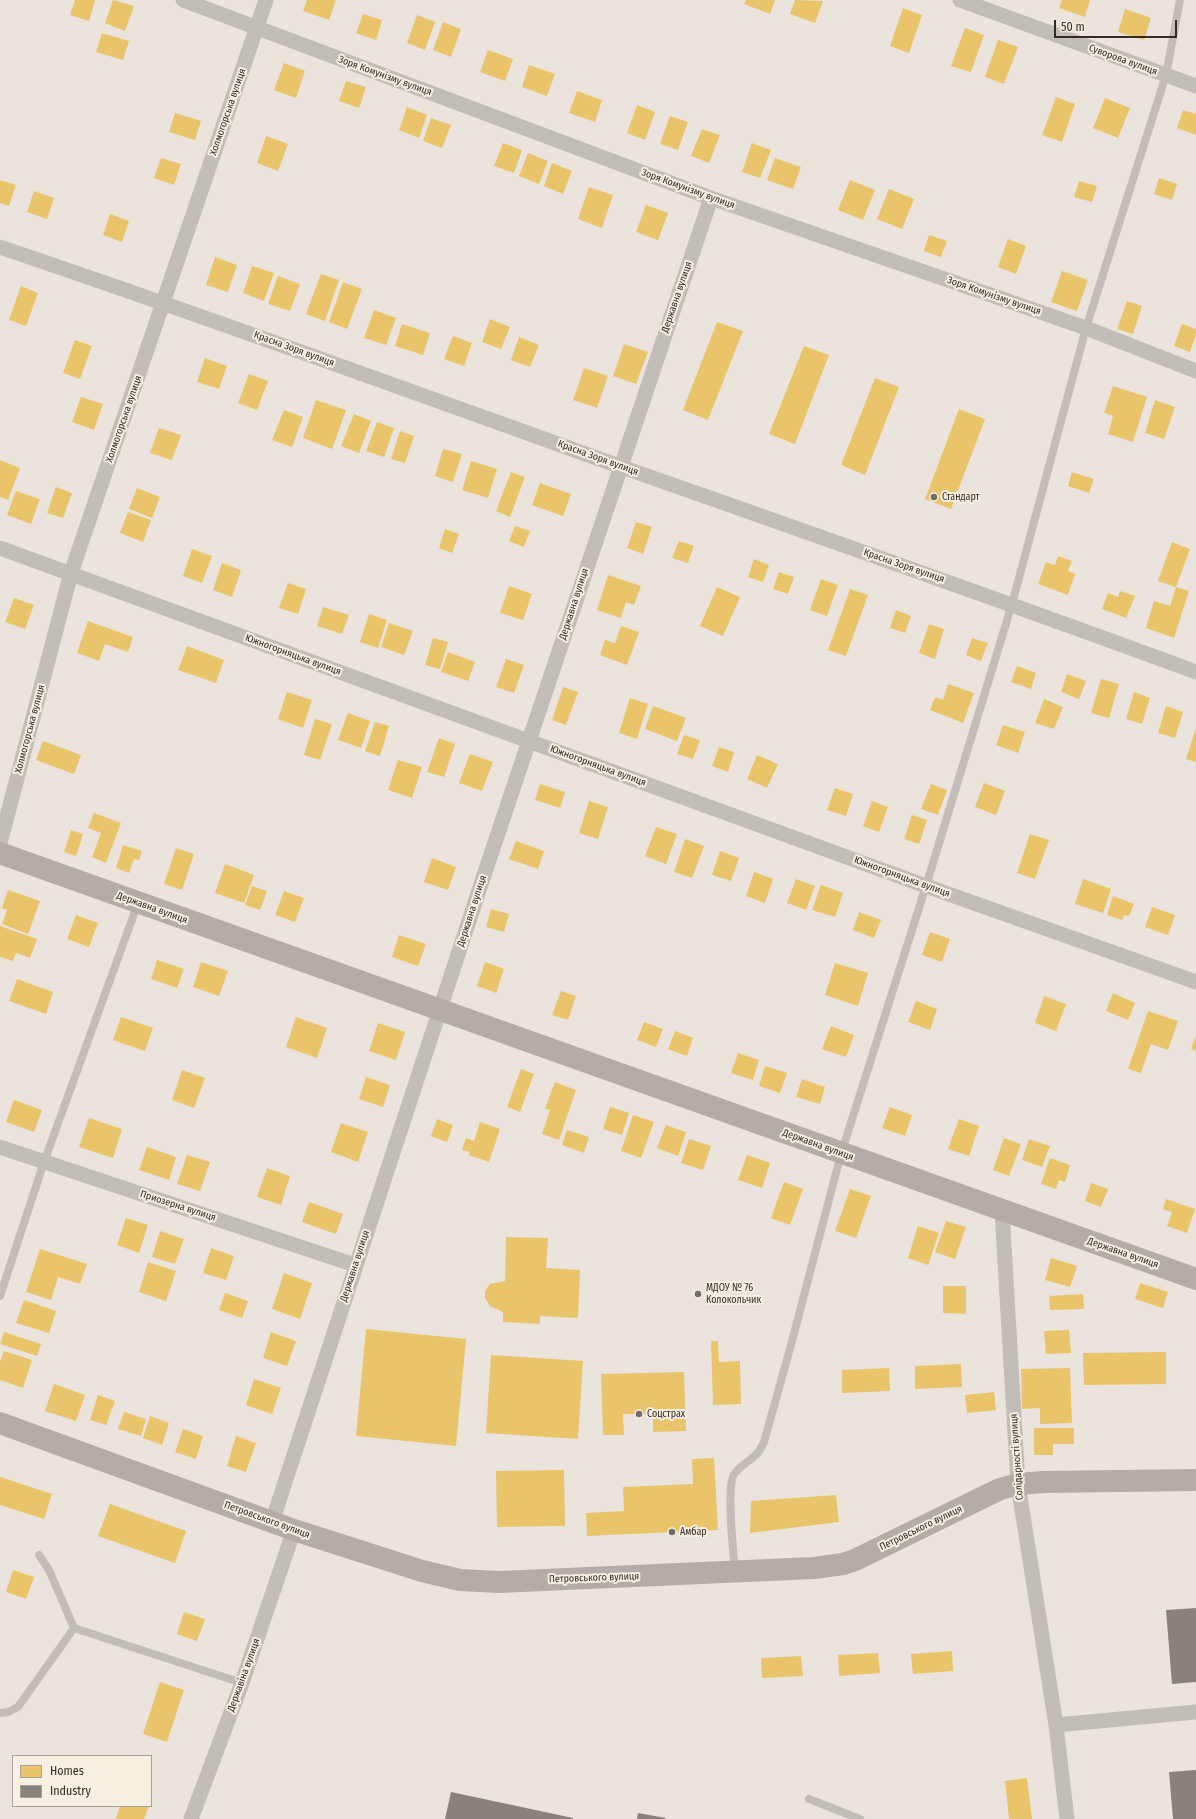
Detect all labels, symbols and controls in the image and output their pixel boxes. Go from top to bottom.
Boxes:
scale bar [1056,12,1179,38]
text: 50 m [1061,20,1085,34]
street label: Суворова вулиця [1087,42,1159,78]
street label: Зоря Комунізму вулиця [337,53,433,99]
street label: Холмогорська вулиця [207,67,249,157]
street label: Зоря Комунізму вулиця [640,166,736,212]
street label: Державна вулиця [659,260,695,334]
street label: Зоря Комунізму вулиця [945,274,1043,318]
street label: Красна Зоря вулиця [252,329,336,369]
street label: Холмогорська вулиця [103,374,145,464]
street label: Красна Зоря вулиця [556,438,640,478]
place label: Стандарт [942,491,980,503]
marker: Стандарт [929,492,939,502]
street label: Красна Зоря вулиця [862,547,946,585]
street label: Державна вулиця [557,567,591,641]
street label: Южногорняцька вулиця [243,632,343,678]
street label: Холмогорська вулиця [12,683,48,775]
street label: Южногорняцька вулиця [548,743,648,789]
street label: Южногорняцька вулиця [852,854,952,900]
street label: Державна вулиця [455,874,489,948]
street label: Державна вулиця [115,890,189,926]
street label: Державна вулиця [781,1127,855,1163]
street label: Приозерна вулиця [139,1188,217,1224]
street label: Державна вулиця [338,1229,372,1303]
street label: Державна вулиця [1086,1235,1160,1271]
place label: МДОУ № 76 Колокольчик [706,1282,761,1306]
marker: МДОУ № 76 Колокольчик [693,1289,703,1299]
place label: Соцстрах [647,1408,685,1420]
marker: Соцстрах [634,1409,644,1419]
street label: Солідарності вулиця [1008,1413,1026,1501]
street label: Петровського вулиця [222,1499,312,1541]
street label: Петровського вулиця [878,1503,964,1553]
place label: Амбар [680,1526,707,1538]
marker: Амбар [667,1527,677,1537]
street label: Петровського вулиця [549,1570,639,1586]
street label: Державіна вулиця [225,1637,263,1713]
legend [12,1755,152,1807]
text: Homes [50,1764,84,1778]
text: Industry [50,1784,91,1798]

